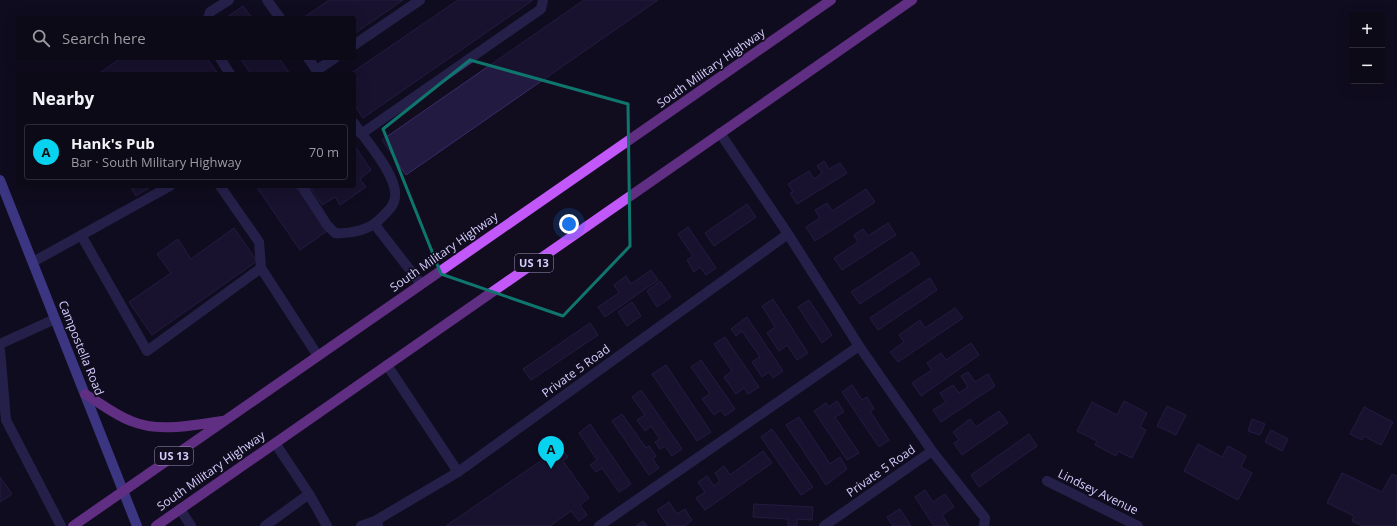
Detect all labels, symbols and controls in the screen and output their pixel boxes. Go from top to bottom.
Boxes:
map controls [1349,12,1385,84]
button: + [1349,12,1385,48]
search box [16,16,356,60]
street label: South Military Highway [653,23,769,111]
icon: search [30,27,52,49]
text: Search here [62,28,146,48]
button: − [1349,48,1385,84]
text: Nearby [32,87,94,110]
text: Hank's Pub [71,133,155,153]
text: A [42,143,50,161]
text: 70 m [309,143,339,161]
text: Bar · South Military Highway [71,153,241,171]
street label: South Military Highway [386,207,502,295]
your location [559,214,579,234]
road number: US 13 [515,254,553,272]
street label: Campostella Road [55,298,108,398]
street label: Private 5 Road [538,340,613,401]
street label: South Military Highway [153,426,269,514]
pin: A [538,436,564,469]
street label: Private 5 Road [843,441,919,501]
road number: US 13 [155,447,193,465]
street label: Lindsey Avenue [1055,465,1141,518]

